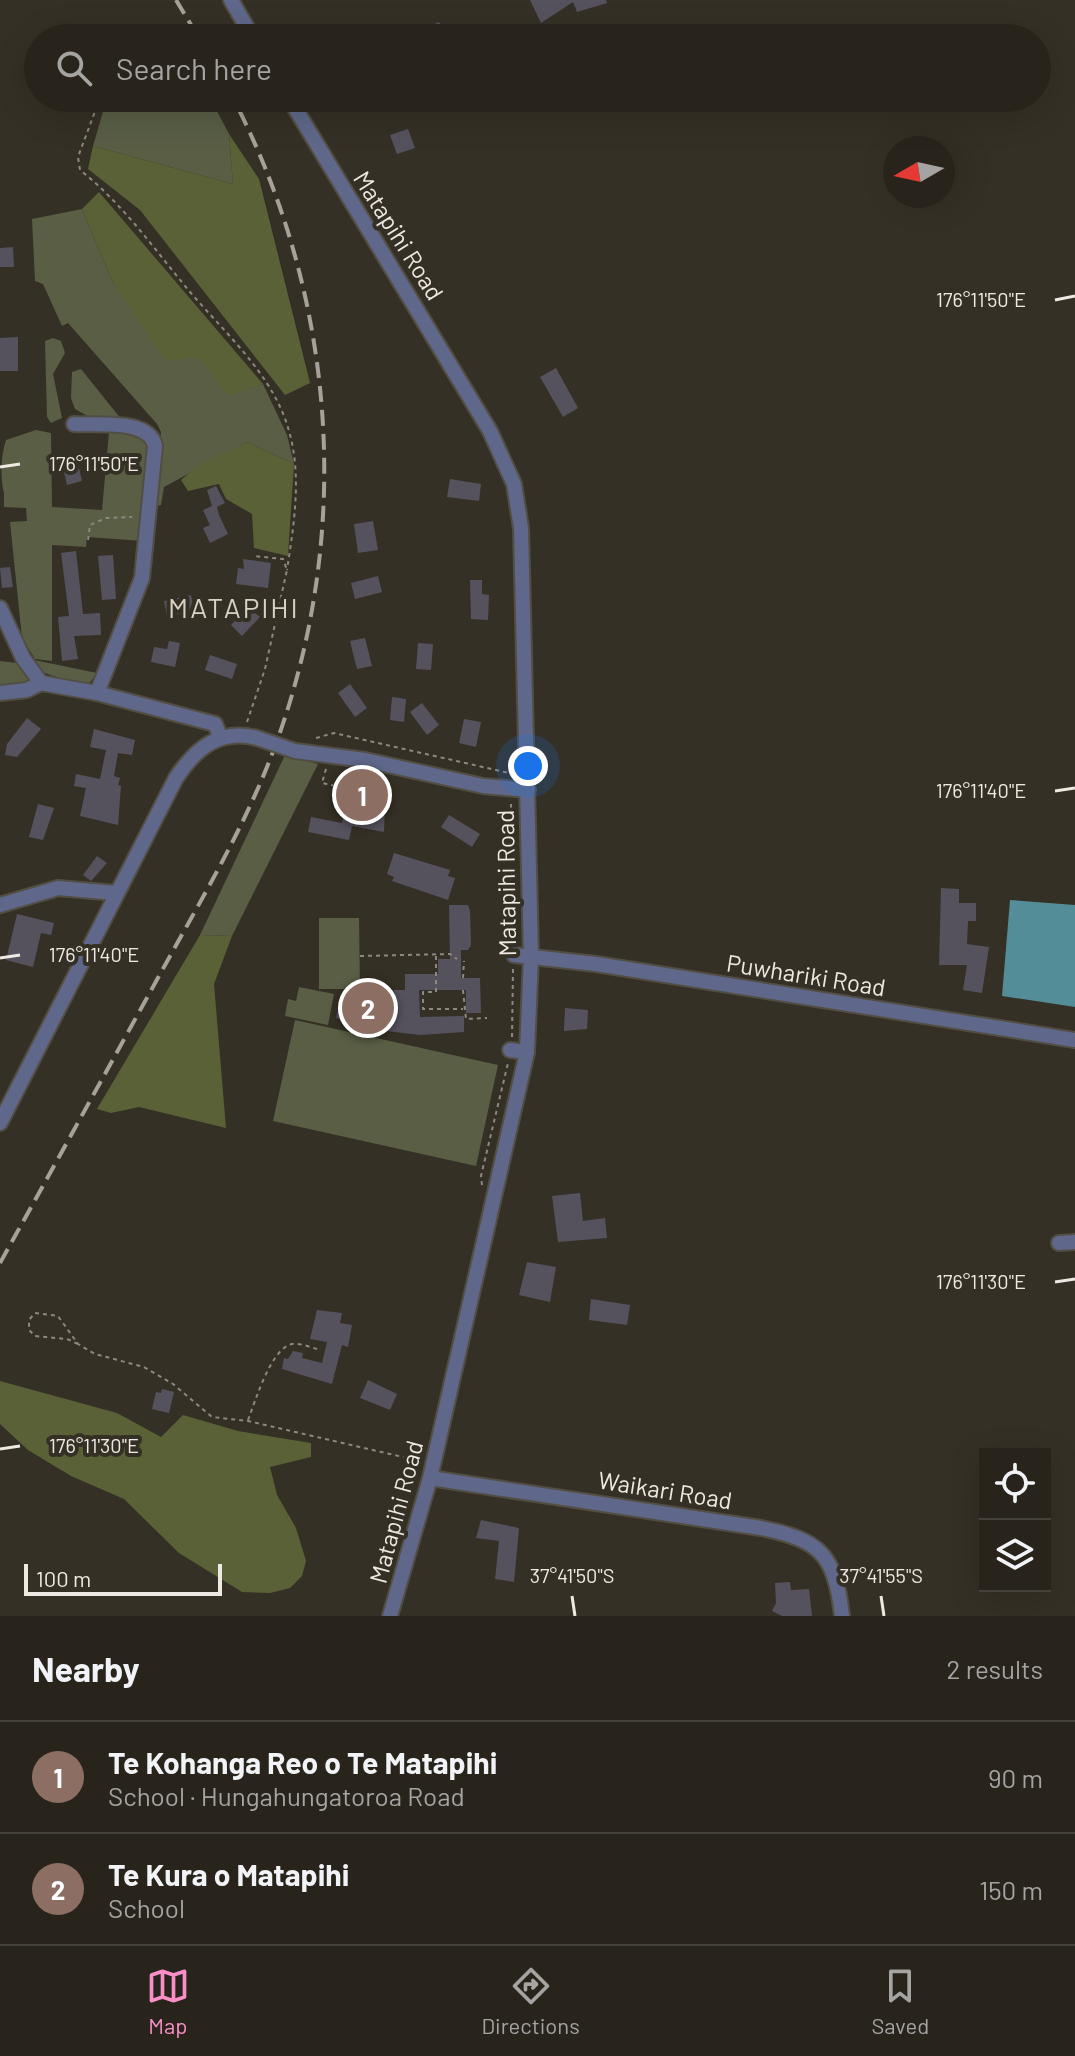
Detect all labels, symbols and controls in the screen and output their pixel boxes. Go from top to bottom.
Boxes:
search box [24,24,1051,112]
icon: search [52,46,96,90]
text: Search here [116,50,272,86]
north arrow [883,136,955,208]
street label: Matapihi Road [348,165,450,305]
text: 176°11'50"E [936,287,1026,311]
text: 176°11'50"E [49,451,139,475]
district label: MATAPIHI [168,590,300,624]
your location [508,746,548,786]
pin: 1 [336,765,388,825]
text: 176°11'40"E [936,778,1026,802]
street label: Matapihi Road [490,809,521,957]
text: 176°11'40"E [49,942,139,966]
street label: Puwhariki Road [725,948,888,1001]
pin: 2 [342,978,394,1038]
text: 176°11'30"E [936,1269,1026,1293]
text: 176°11'30"E [49,1433,139,1457]
street label: Matapihi Road [363,1437,429,1586]
map controls [979,1448,1051,1592]
button: locate [979,1448,1051,1520]
street label: Waikari Road [596,1465,734,1514]
button: layers [979,1520,1051,1592]
scale bar [24,1560,222,1596]
text: 37°41'50"S [530,1563,614,1587]
text: 37°41'55"S [839,1563,923,1587]
text: 100 m [36,1565,91,1591]
text: Nearby [32,1648,140,1689]
text: 2 results [947,1653,1043,1684]
text: Te Kohanga Reo o Te Matapihi [108,1744,497,1780]
text: 1 [53,1762,63,1793]
text: 90 m [988,1762,1043,1793]
text: School · Hungahungatoroa Road [108,1780,465,1811]
text: Te Kura o Matapihi [108,1856,349,1892]
text: 2 [51,1874,65,1905]
text: 150 m [979,1874,1043,1905]
text: School [108,1892,185,1923]
tab: Map [146,1964,190,2038]
tab: Directions [481,1964,580,2038]
tab: Saved [871,1964,929,2038]

